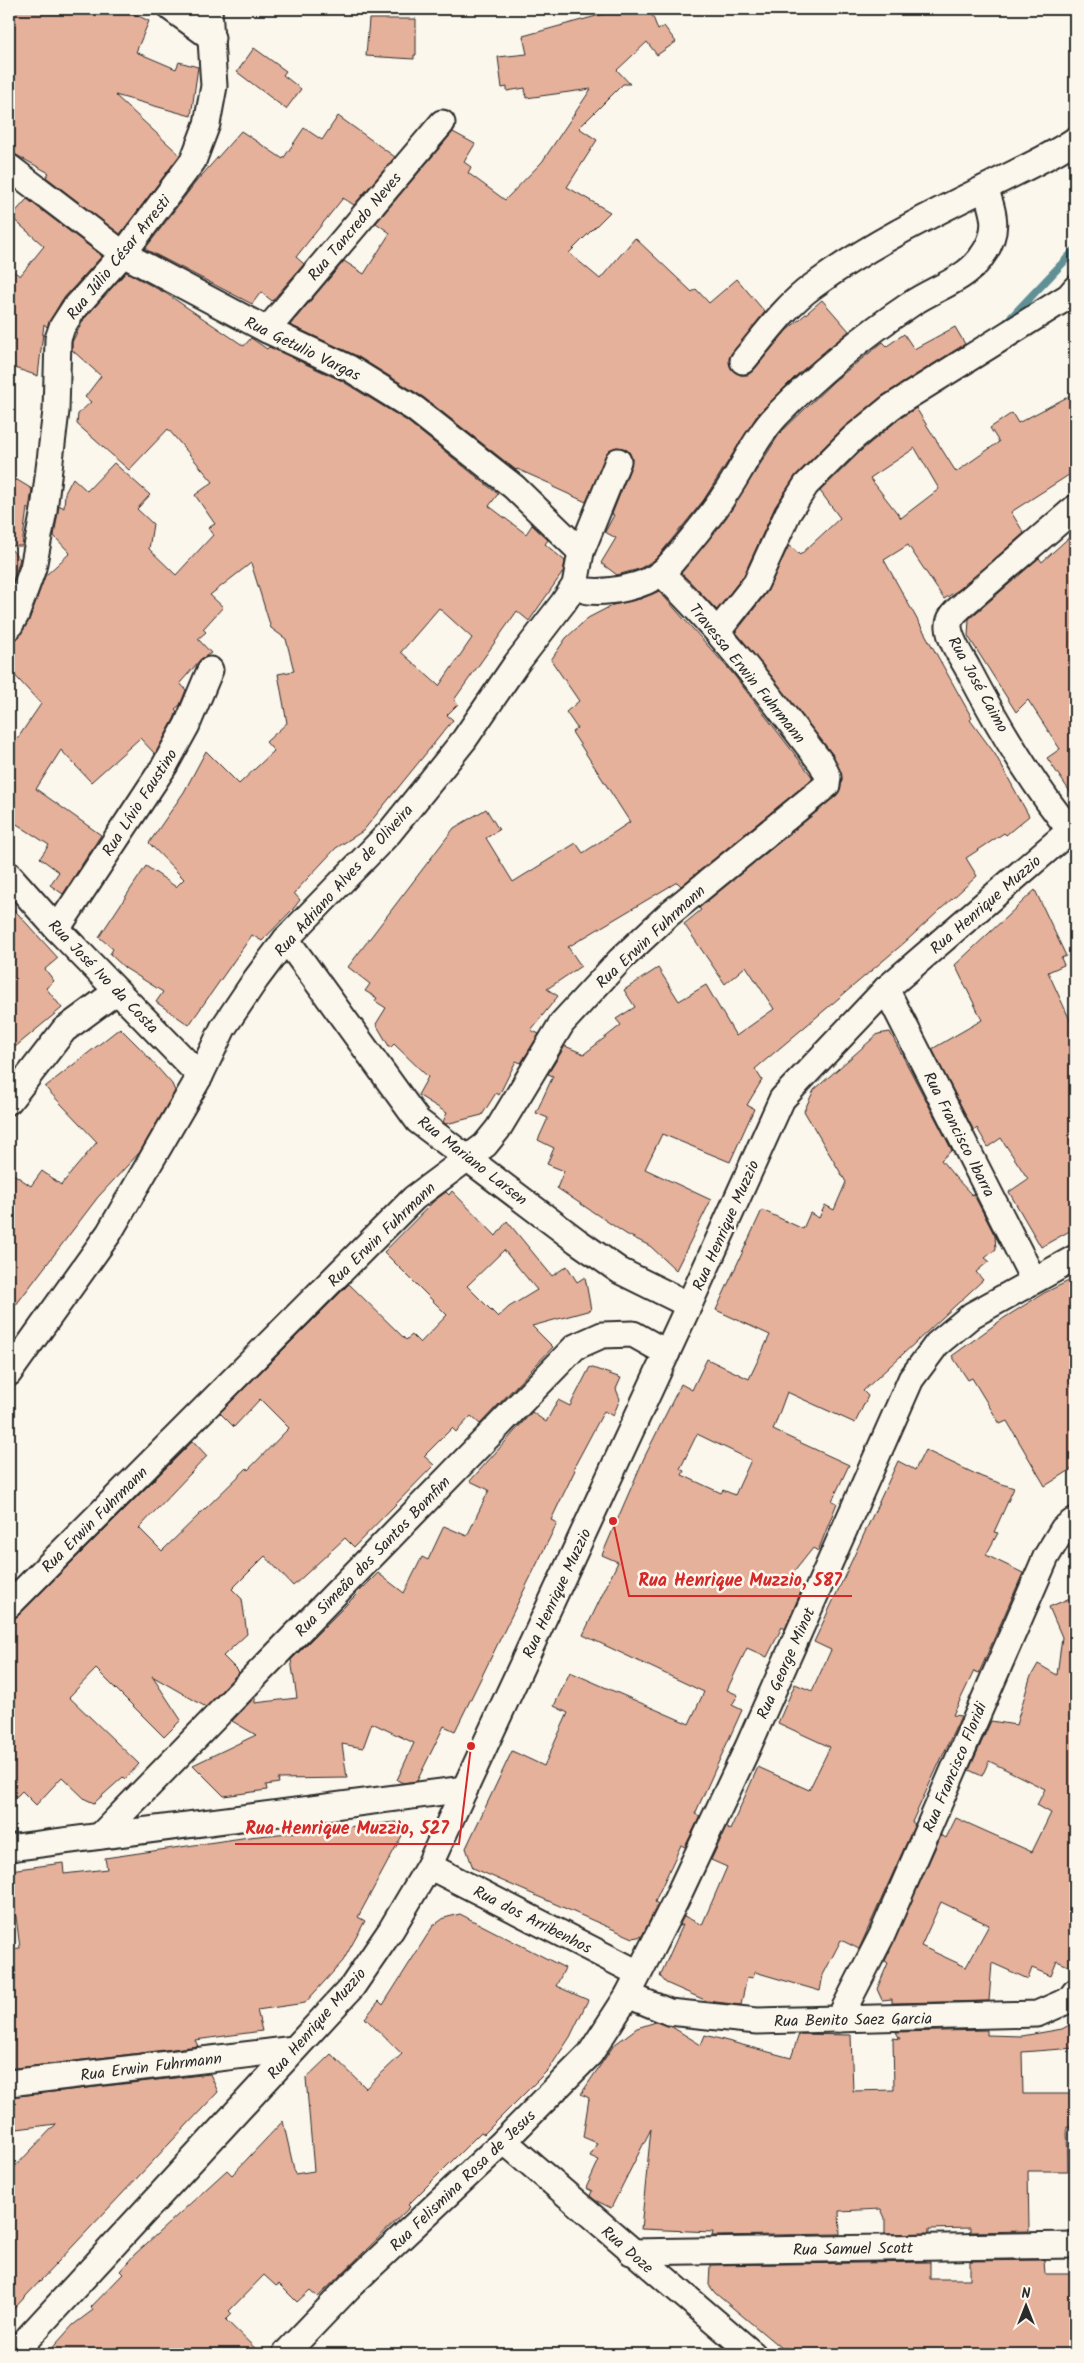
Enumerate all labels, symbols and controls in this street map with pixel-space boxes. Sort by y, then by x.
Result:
street label: Rua Tancredo Neves [302,167,408,287]
street label: Rua Júlio César Arresti [61,189,178,326]
street label: Rua Getulio Vargas [240,310,365,388]
street label: Travessa Erwin Fuhrmann [682,598,811,750]
street label: Rua José Caimo [941,632,1015,738]
street label: Rua Lívio Faustino [96,744,184,862]
street label: Rua Adriano Alves de Oliveira [269,799,420,963]
street label: Rua Henrique Muzzio [925,849,1047,961]
street label: Rua Erwin Fuhrmann [590,879,712,995]
street label: Rua José Ivo da Costa [42,914,164,1040]
street label: Rua Francisco Ibarra [916,1067,1001,1202]
street label: Rua Mariano Larsen [412,1110,533,1212]
street label: Rua Henrique Muzzio [686,1156,766,1295]
street label: Rua Erwin Fuhrmann [322,1177,442,1294]
street label: Rua Erwin Fuhrmann [36,1461,154,1579]
street label: Rua Simeão dos Santos Bomfim [289,1471,457,1643]
street label: Rua Henrique Muzzio [516,1525,598,1663]
callout: Rua Henrique Muzzio, 587 [629,1563,852,1596]
text: Rua Henrique Muzzio, 587 [638,1567,842,1596]
street label: Rua George Minot [751,1603,823,1724]
street label: Rua Francisco Floridi [917,1697,995,1837]
callout: Rua Henrique Muzzio, 527 [235,1811,459,1844]
text: Rua Henrique Muzzio, 527 [245,1815,449,1844]
street label: Rua dos Arribenhos [469,1880,596,1961]
street label: Rua Henrique Muzzio [261,1963,373,2085]
street label: Rua Benito Saez Garcia [774,2007,932,2034]
street label: Rua Erwin Fuhrmann [79,2046,223,2089]
street label: Rua Felismina Rosa de Jesus [384,2104,542,2258]
street label: Rua Doze [595,2220,659,2280]
street label: Rua Samuel Scott [793,2236,914,2263]
north arrow [1002,2280,1052,2330]
text: N [1022,2283,1031,2305]

